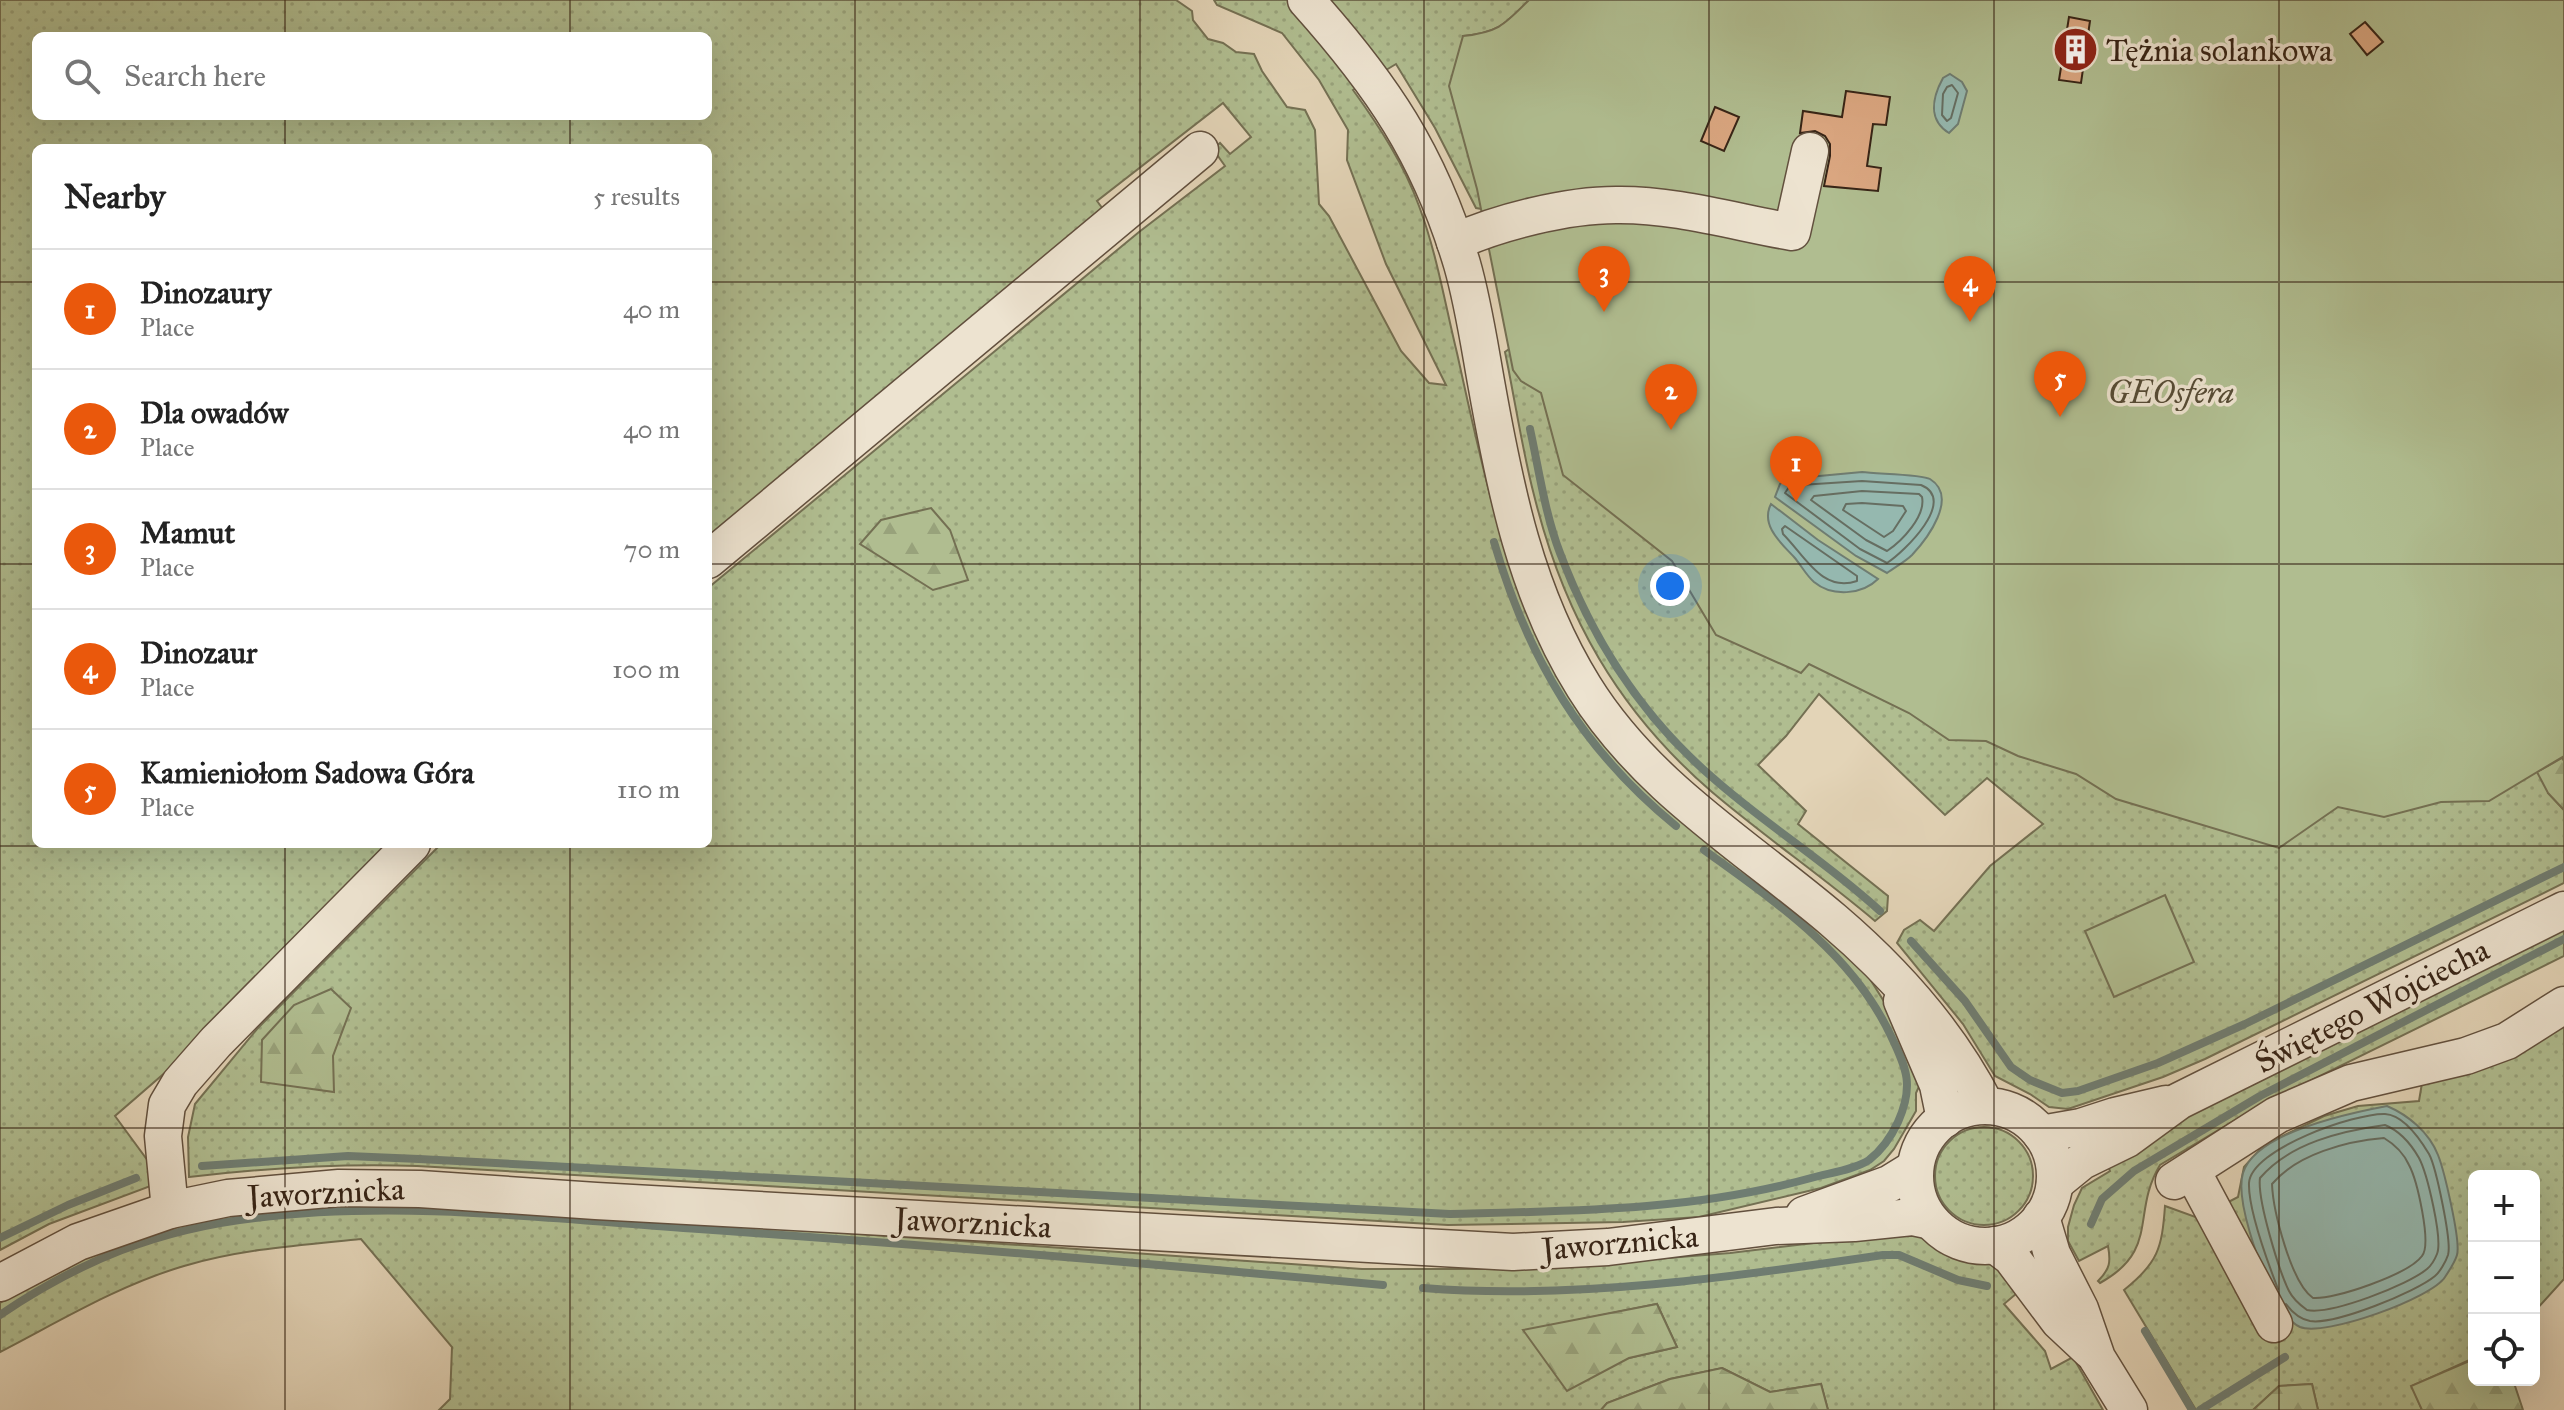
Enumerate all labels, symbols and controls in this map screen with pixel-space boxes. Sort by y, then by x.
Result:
building icon: Tężnia solankowa [2051,26,2099,74]
place label: Tężnia solankowa [2106,31,2333,70]
search box [32,32,712,120]
icon: search [60,54,104,98]
text: Search here [124,58,266,94]
text: Nearby [64,176,166,217]
text: 5 results [593,180,680,212]
pin: 3 [1578,246,1630,312]
pin: 4 [1944,256,1996,322]
text: Dinozaury [140,275,271,311]
text: 1 [85,293,95,325]
text: 40 m [623,293,680,325]
text: Place [140,311,195,343]
pin: 5 [2034,351,2086,417]
pin: 2 [1645,364,1697,430]
park label: GEOsfera [2108,373,2234,412]
text: Dla owadów [140,395,288,431]
text: 2 [84,413,96,445]
text: 40 m [623,413,680,445]
text: Place [140,431,195,463]
pin: 1 [1770,436,1822,502]
text: Mamut [140,515,235,551]
text: 3 [85,533,95,565]
text: 70 m [624,533,680,565]
text: Place [140,551,195,583]
your location [1650,566,1690,606]
text: Dinozaur [140,635,257,671]
text: 4 [83,653,97,685]
text: 100 m [612,653,680,685]
text: Place [140,671,195,703]
text: Kamieniołom Sadowa Góra [140,755,474,791]
text: 5 [84,773,96,805]
text: 110 m [617,773,680,805]
text: Place [140,791,195,823]
street label: Świętego Wojciecha [2248,929,2496,1082]
street label: Jaworznicka [244,1169,406,1217]
map controls [2468,1170,2540,1386]
button: + [2468,1170,2540,1242]
street label: Jaworznicka [891,1199,1053,1247]
street label: Jaworznicka [1537,1217,1700,1270]
button: − [2468,1242,2540,1314]
button: locate [2468,1314,2540,1386]

